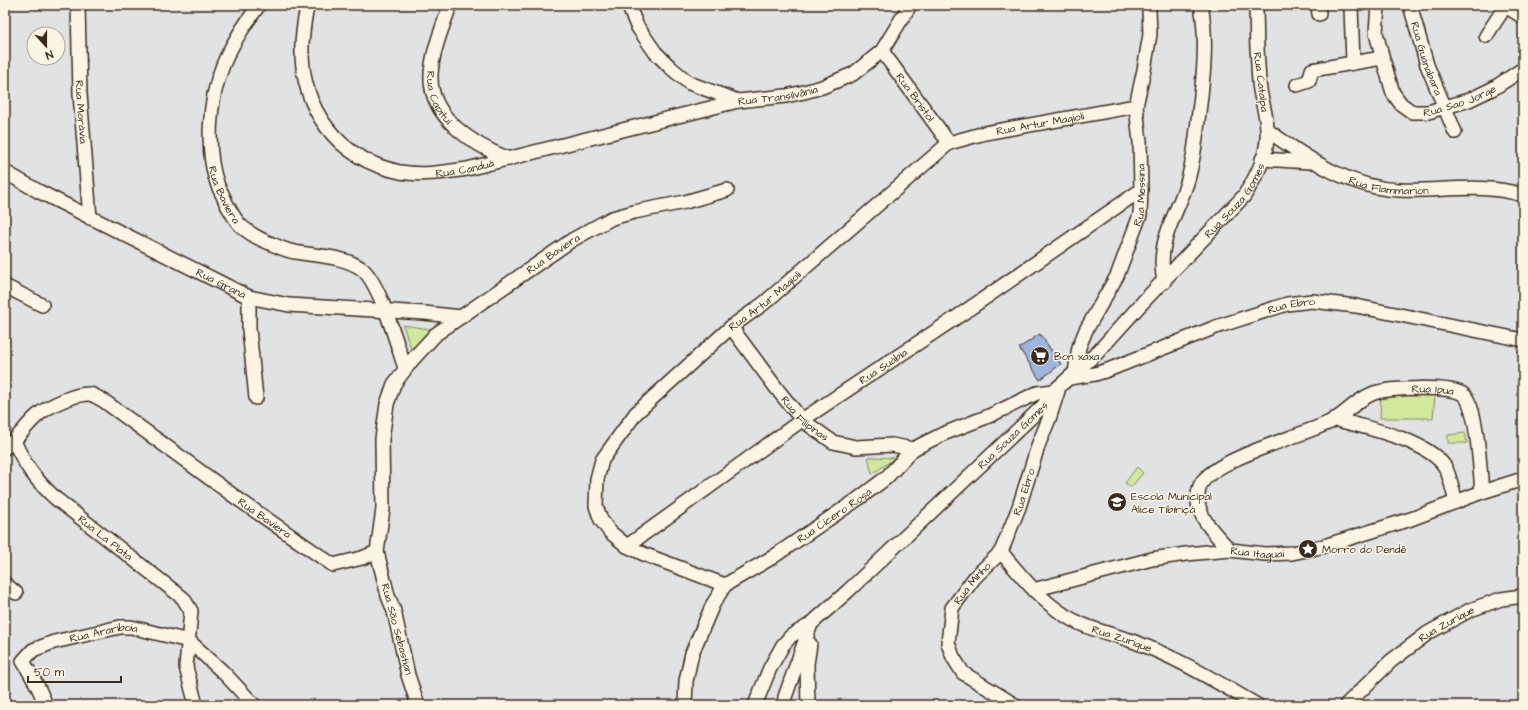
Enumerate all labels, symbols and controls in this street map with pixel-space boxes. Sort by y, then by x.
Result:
street label: Rua Guanabara [1408,20,1446,98]
north arrow [26,26,66,66]
text: N [43,47,55,63]
street label: Rua Catalpa [1250,51,1272,113]
street label: Rua Bristol [893,70,939,125]
street label: Rua Capituí [423,71,456,127]
street label: Rua Morávia [72,80,92,145]
street label: Rua Transilvânia [737,81,820,108]
street label: Rua Sao Jorge [1423,81,1498,120]
street label: Rua Artur Magioli [995,108,1085,138]
street label: Rua Canduá [435,155,496,180]
street label: Rua Souza Gomes [1201,160,1268,241]
street label: Rua Messina [1129,163,1149,228]
street label: Rua Baviera [205,165,244,227]
street label: Rua Flammarion [1347,172,1429,198]
street label: Rua Baviera [523,230,583,277]
street label: Rua Graná [194,264,249,302]
street label: Rua Artur Magioli [725,267,804,334]
street label: Rua Ebro [1266,293,1317,317]
street label: Rua Suábia [856,344,911,388]
supermarket icon: Bon xaxa [1029,345,1051,367]
place label: Bon xaxa [1054,349,1100,364]
street label: Rua Ipua [1412,381,1456,398]
street label: Rua Filipinas [778,392,832,444]
street label: Rua Souza Gomes [974,398,1052,472]
street label: Rua Ebro [1009,466,1038,518]
street label: Rua Cícero Rosa [794,484,875,546]
place label: Escola Municipal Alice Tibiriçá [1131,489,1212,517]
school or university icon: Escola Municipal Alice Tibiriçá [1106,491,1128,513]
street label: Rua Baviera [235,494,295,542]
street label: Rua La Plata [75,511,136,564]
place icon: Morro do Dendê [1297,538,1319,560]
place label: Morro do Dendê [1322,542,1406,557]
street label: Rua Itaguaí [1230,543,1285,562]
street label: Rua Minho [950,558,995,607]
street label: Rua São Sebastian [378,582,417,677]
street label: Rua Zurique [1415,602,1476,645]
street label: Rua Arariboia [68,620,140,646]
street label: Rua Zurique [1090,621,1154,656]
scale bar [28,658,121,684]
text: 50 m [34,664,65,681]

